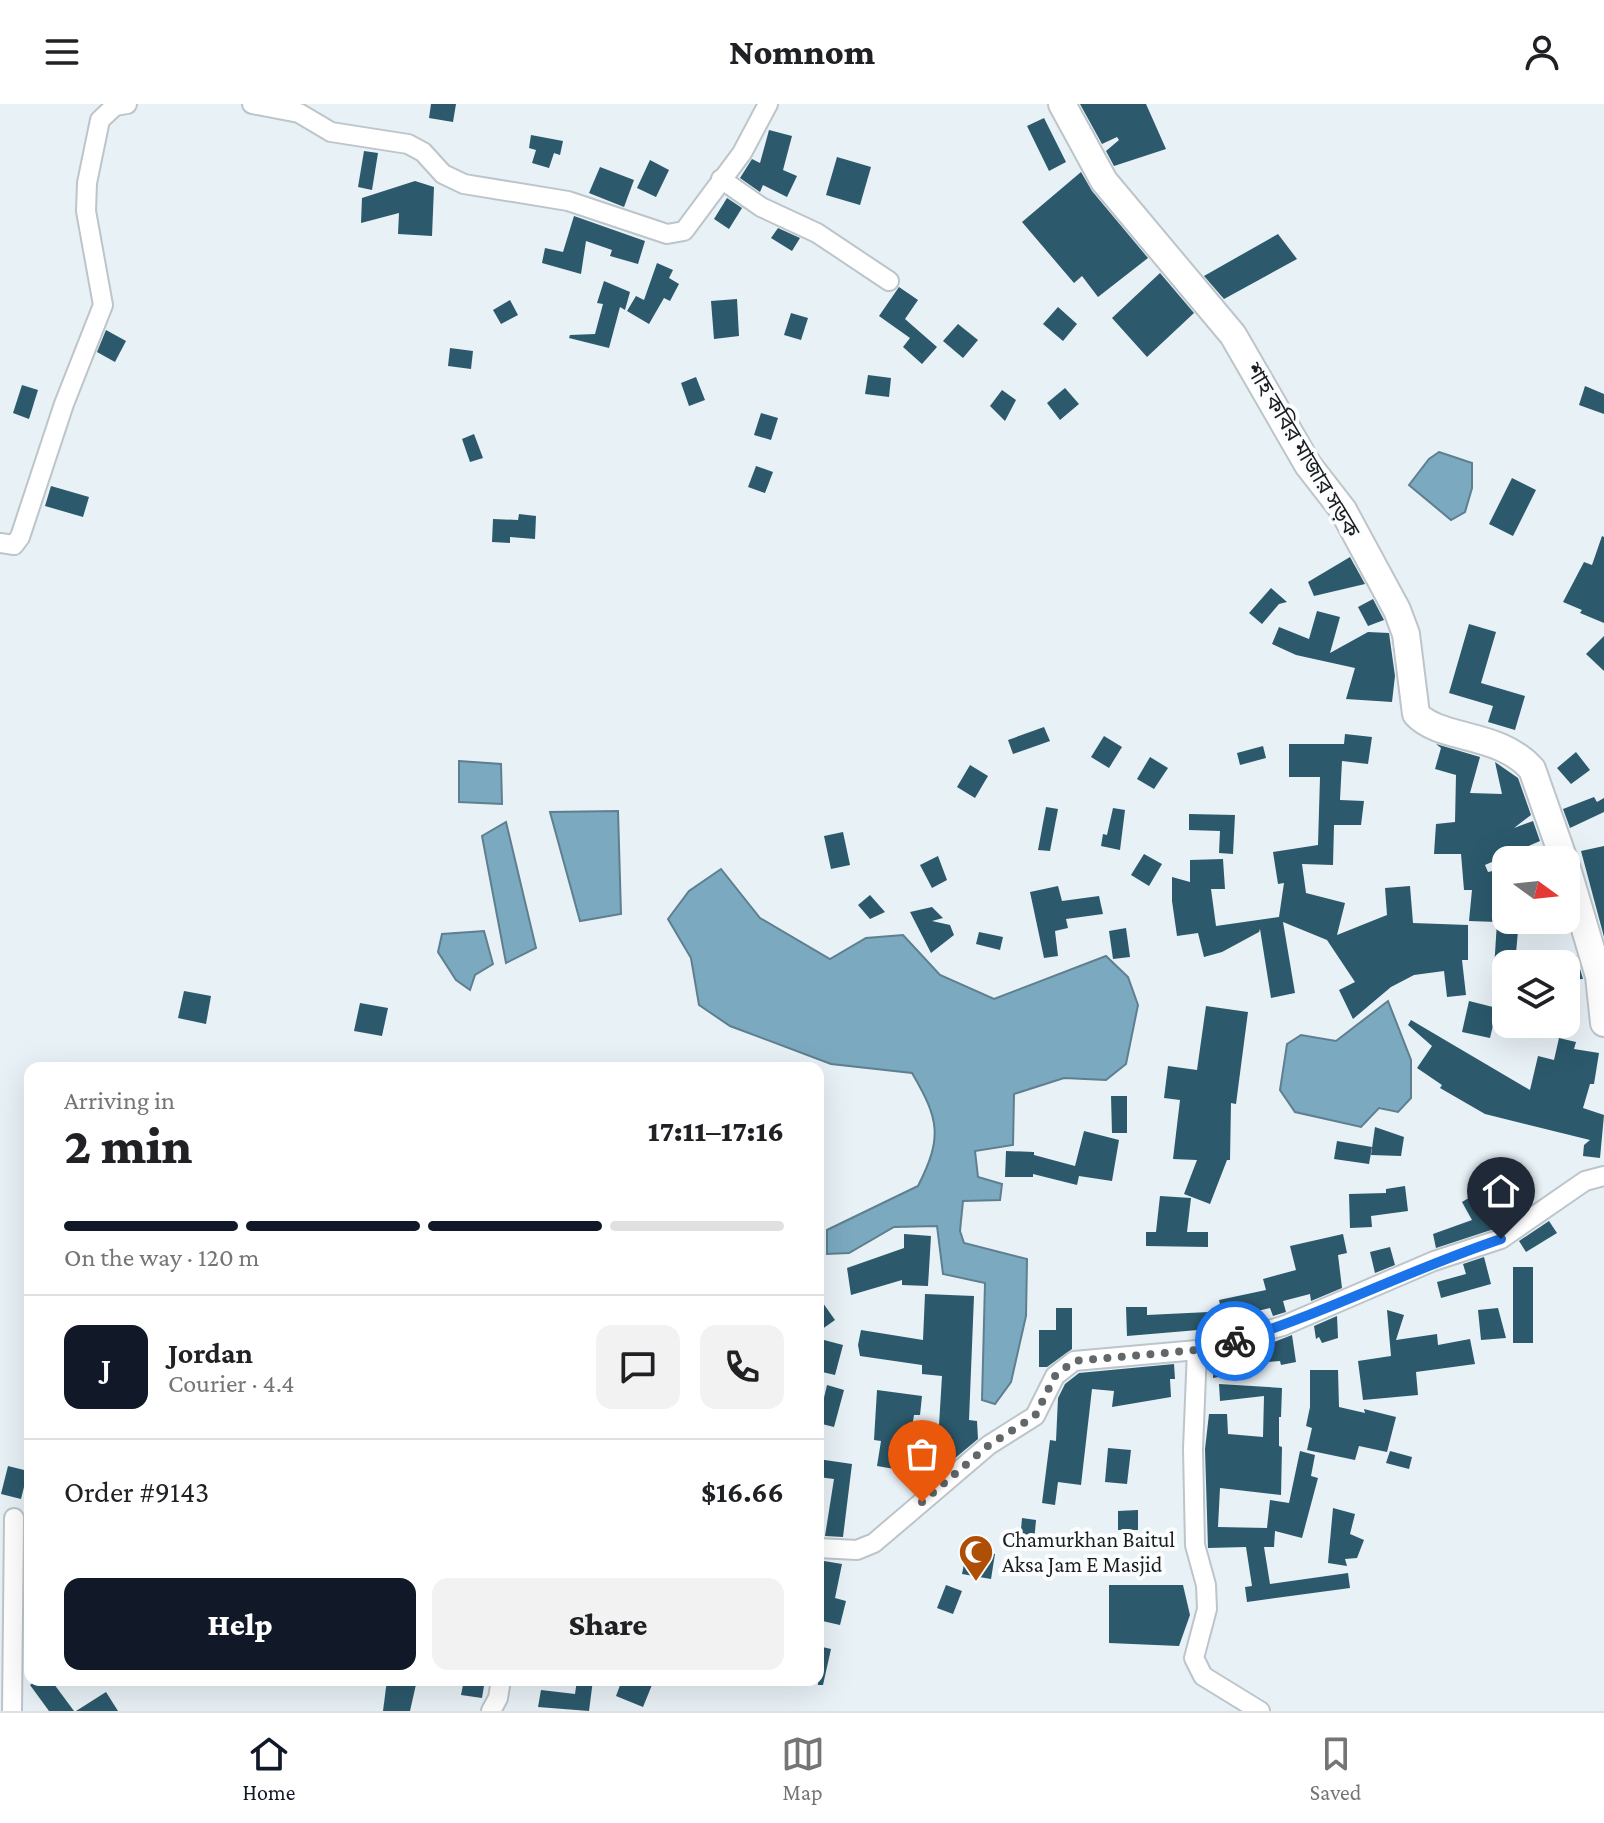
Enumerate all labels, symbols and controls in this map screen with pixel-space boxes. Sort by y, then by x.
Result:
icon: menu [40,30,84,74]
icon: person [1520,30,1564,74]
text: Nomnom [729,32,875,72]
street label: শাহ কবির মাজার সড়ক [1240,357,1365,542]
north arrow [1492,846,1580,934]
map controls [1492,846,1580,1038]
button: layers [1492,950,1580,1038]
text: Arriving in [64,1086,175,1115]
text: 17:11–17:16 [648,1114,784,1147]
text: 2 min [64,1116,192,1174]
pin [1467,1157,1535,1239]
icon: home [1479,1169,1523,1213]
text: On the way · 120 m [64,1243,259,1272]
courier [1195,1301,1275,1381]
icon: bike [1213,1319,1257,1363]
button: chat [596,1325,680,1409]
button: phone [700,1325,784,1409]
text: Jordan [168,1336,253,1369]
text: J [101,1351,111,1384]
text: Courier · 4.4 [168,1369,294,1398]
pin [888,1420,956,1502]
icon: bag [900,1432,944,1476]
text: Order #9143 [64,1475,209,1508]
text: $16.66 [701,1475,784,1508]
place label: Chamurkhan Baitul Aksa Jam E Masjid [1002,1527,1175,1577]
mosque icon: Chamurkhan Baitul Aksa Jam E Masjid [957,1533,995,1583]
button: Help [64,1578,416,1670]
button: Share [432,1578,784,1670]
tab: Home [243,1732,295,1805]
tab: Map [781,1732,825,1805]
tab: Saved [1310,1732,1361,1805]

